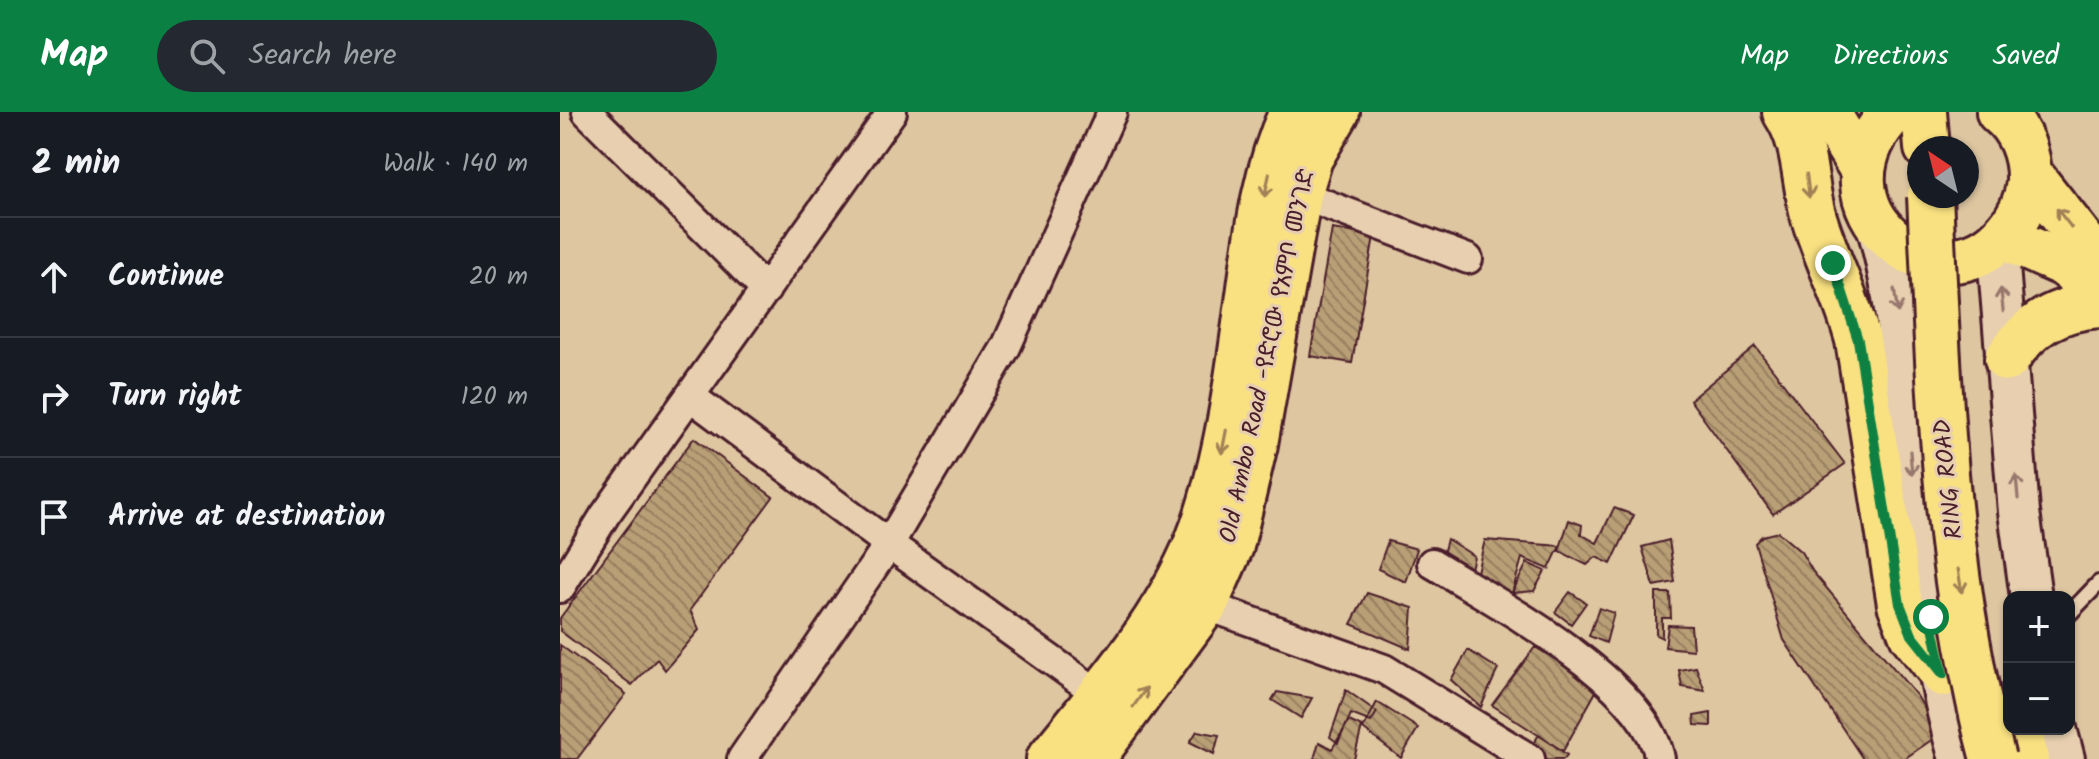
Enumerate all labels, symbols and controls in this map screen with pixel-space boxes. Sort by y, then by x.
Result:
search box [157,20,717,92]
text: Map [40,26,109,86]
text: Search here [249,32,396,80]
icon: search [185,34,229,78]
text: Map [1740,34,1789,79]
text: Directions [1833,34,1949,79]
text: Saved [1993,34,2059,79]
north arrow [1907,136,1979,208]
text: 2 min [32,137,120,191]
text: Walk · 140 m [383,143,528,185]
street label: Old Ambo Road -የድሮው የአምቦ መንገድ [1209,165,1327,547]
one-way arrow [1259,172,1274,198]
one-way arrow [1800,172,1815,198]
one-way arrow [2055,207,2072,229]
route end [1815,245,1851,281]
text: Continue [108,253,224,301]
icon: ahead [32,255,76,299]
text: 20 m [469,256,528,298]
one-way arrow [1889,288,1904,313]
one-way arrow [1994,288,2009,314]
text: Turn right [108,373,241,421]
icon: right [32,375,76,419]
text: 120 m [461,376,528,418]
street label: RING ROAD [1923,417,1975,541]
one-way arrow [1216,428,1231,454]
one-way arrow [1904,449,1919,476]
one-way arrow [2009,475,2024,501]
text: Arrive at destination [108,493,385,541]
icon: arrive [32,495,76,539]
one-way arrow [1953,567,1968,593]
map controls [2003,591,2075,735]
button: + [2003,591,2075,663]
route start [1913,599,1949,635]
button: − [2003,663,2075,735]
one-way arrow [1131,687,1148,708]

